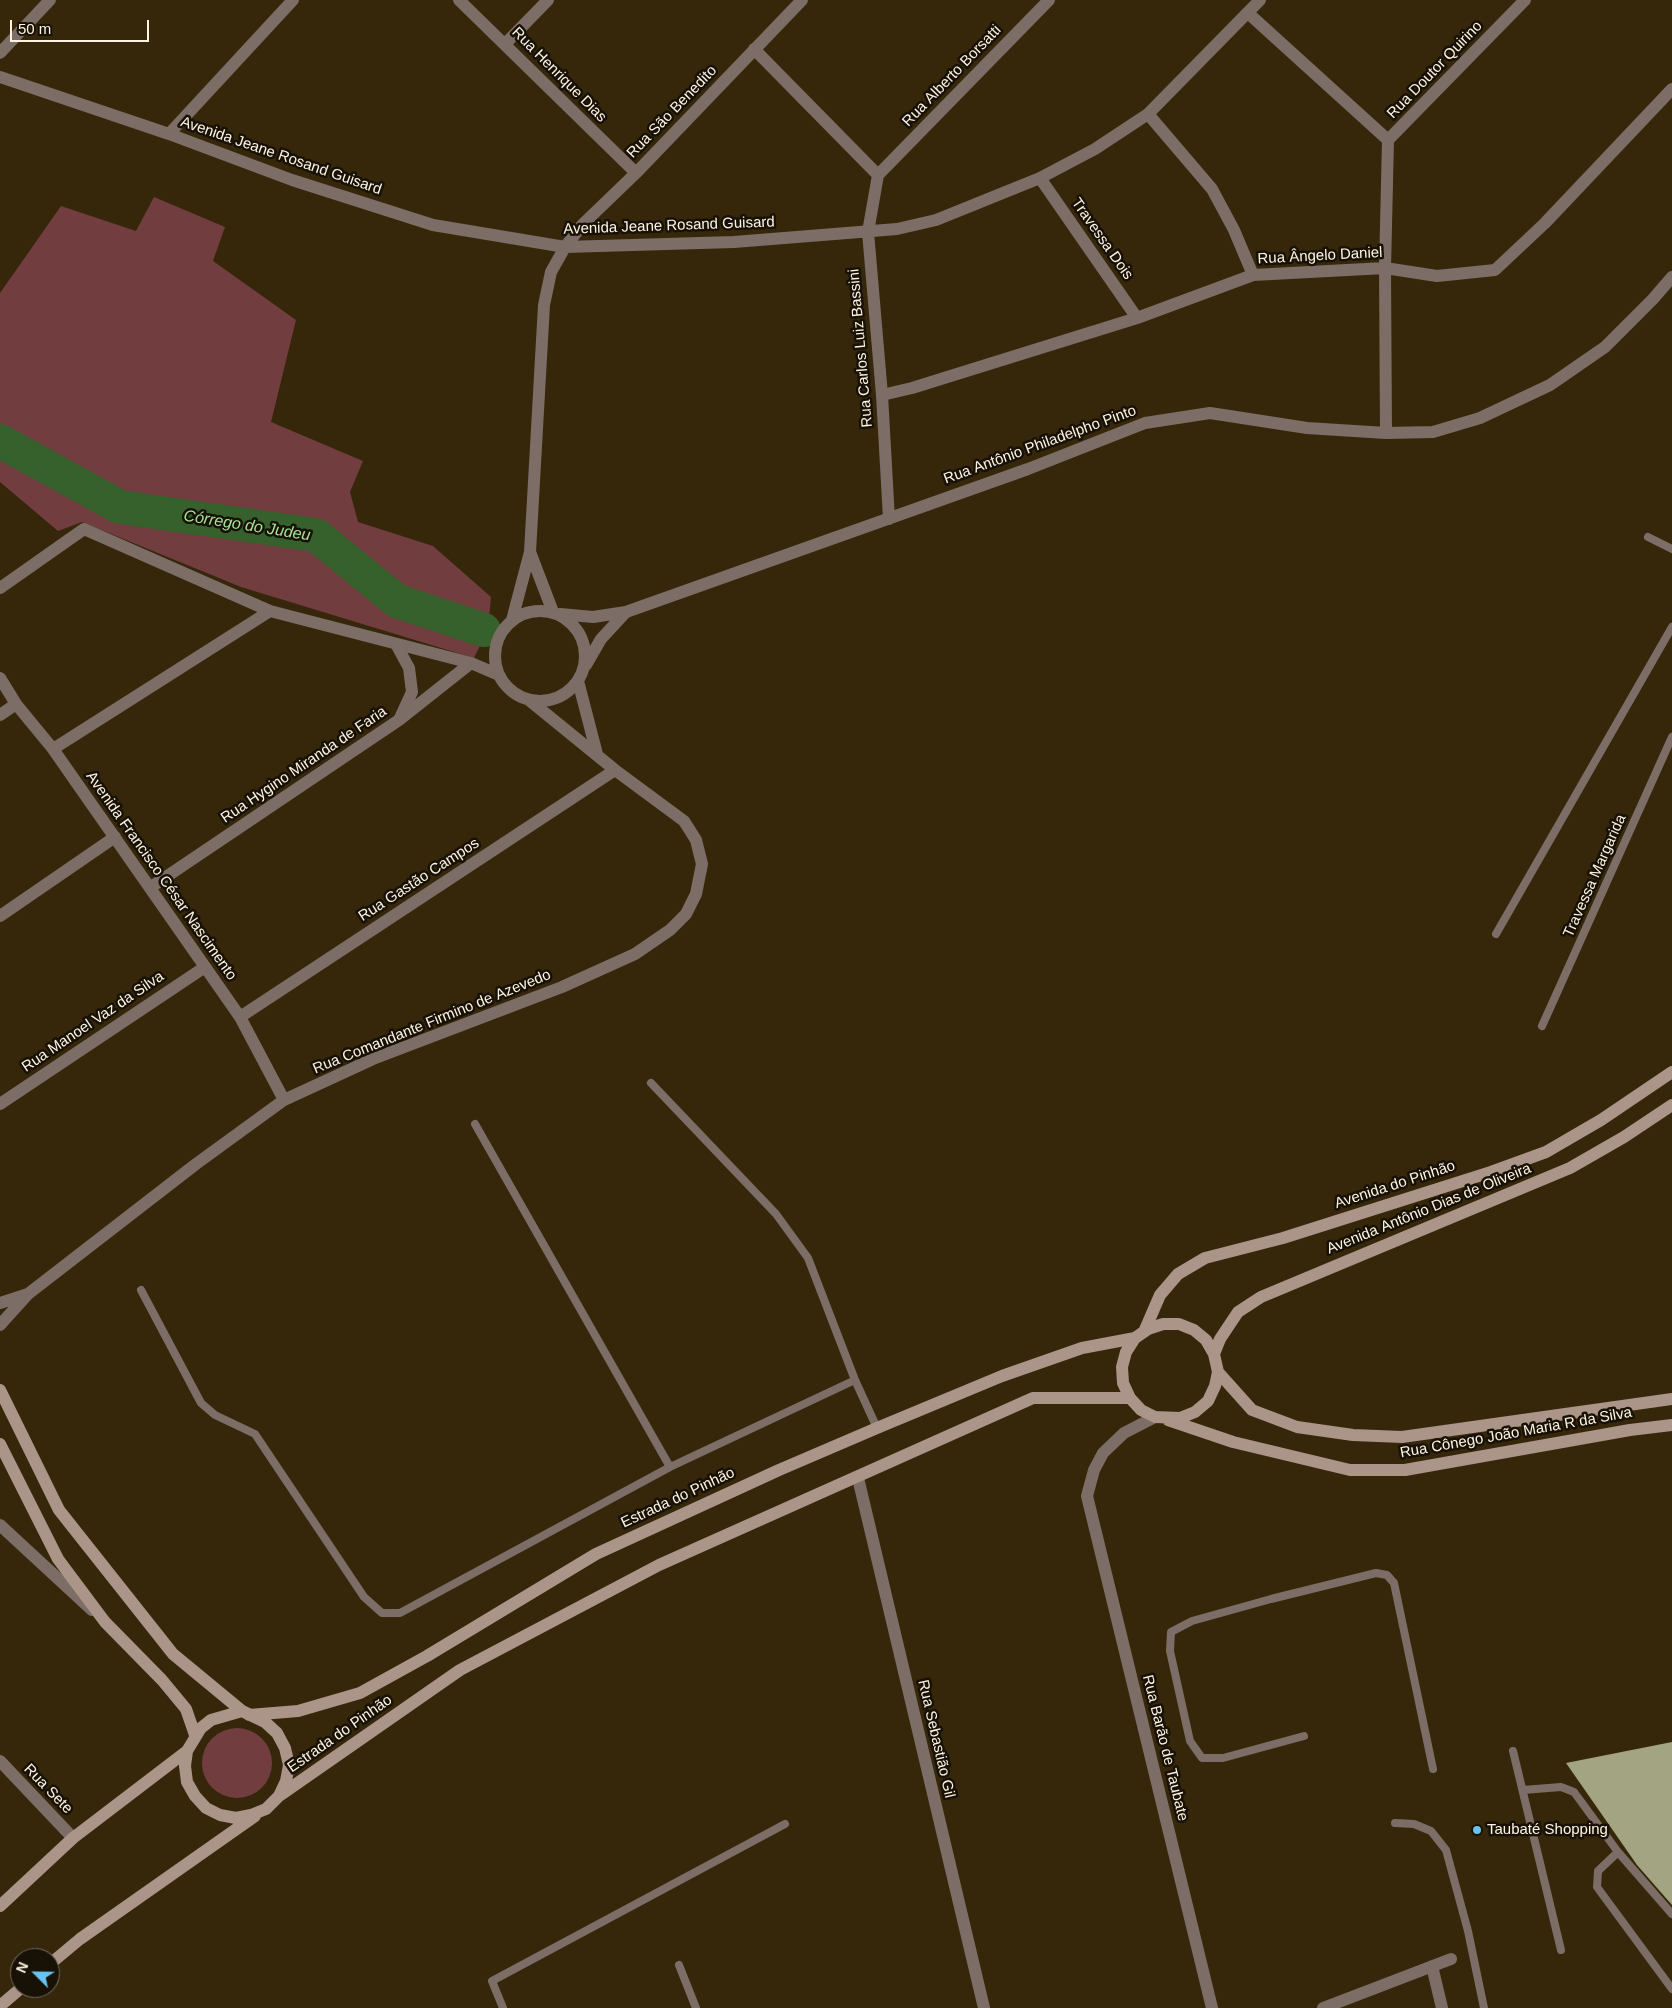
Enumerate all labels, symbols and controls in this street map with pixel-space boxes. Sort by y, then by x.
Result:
scale bar [12,10,151,42]
street label: Rua Doutor Quirino [1384,17,1486,123]
text: 50 m [18,20,51,37]
street label: Rua Alberto Borsatti [899,21,1005,131]
street label: Rua Henrique Dias [508,24,610,126]
street label: Rua São Benedito [623,62,721,162]
street label: Avenida Jeane Rosand Guisard [178,113,384,199]
street label: Travessa Dois [1067,195,1137,283]
street label: Avenida Jeane Rosand Guisard [563,213,775,239]
street label: Rua Ângelo Daniel [1257,244,1383,268]
street label: Rua Carlos Luiz Bassini [845,268,877,428]
street label: Rua Antônio Philadelpho Pinto [941,402,1139,488]
water label: Córrego do Judeu [182,506,312,546]
street label: Rua Hygino Miranda de Faria [218,703,390,827]
street label: Avenida Francisco César Nascimento [82,768,240,984]
street label: Travessa Margarida [1560,812,1630,940]
street label: Rua Gastão Campos [355,834,483,926]
street label: Rua Comandante Firmino de Azevedo [310,966,554,1078]
street label: Rua Manoel Vaz da Silva [19,968,167,1076]
street label: Avenida do Pinhão [1332,1157,1458,1213]
street label: Avenida Antônio Dias de Oliveira [1324,1160,1534,1258]
street label: Rua Cônego João Maria R da Silva [1399,1404,1633,1462]
street label: Estrada do Pinhão [618,1464,738,1532]
street label: Rua Barão de Taubate [1138,1673,1192,1823]
street label: Rua Sebastião Gil [914,1678,958,1800]
street label: Estrada do Pinhão [284,1691,396,1777]
street label: Rua Sete [20,1760,76,1818]
place label: Taubaté Shopping [1487,1821,1608,1839]
marker: Taubaté Shopping [1471,1824,1483,1836]
north arrow [10,1948,60,1998]
text: N [13,1960,31,1975]

